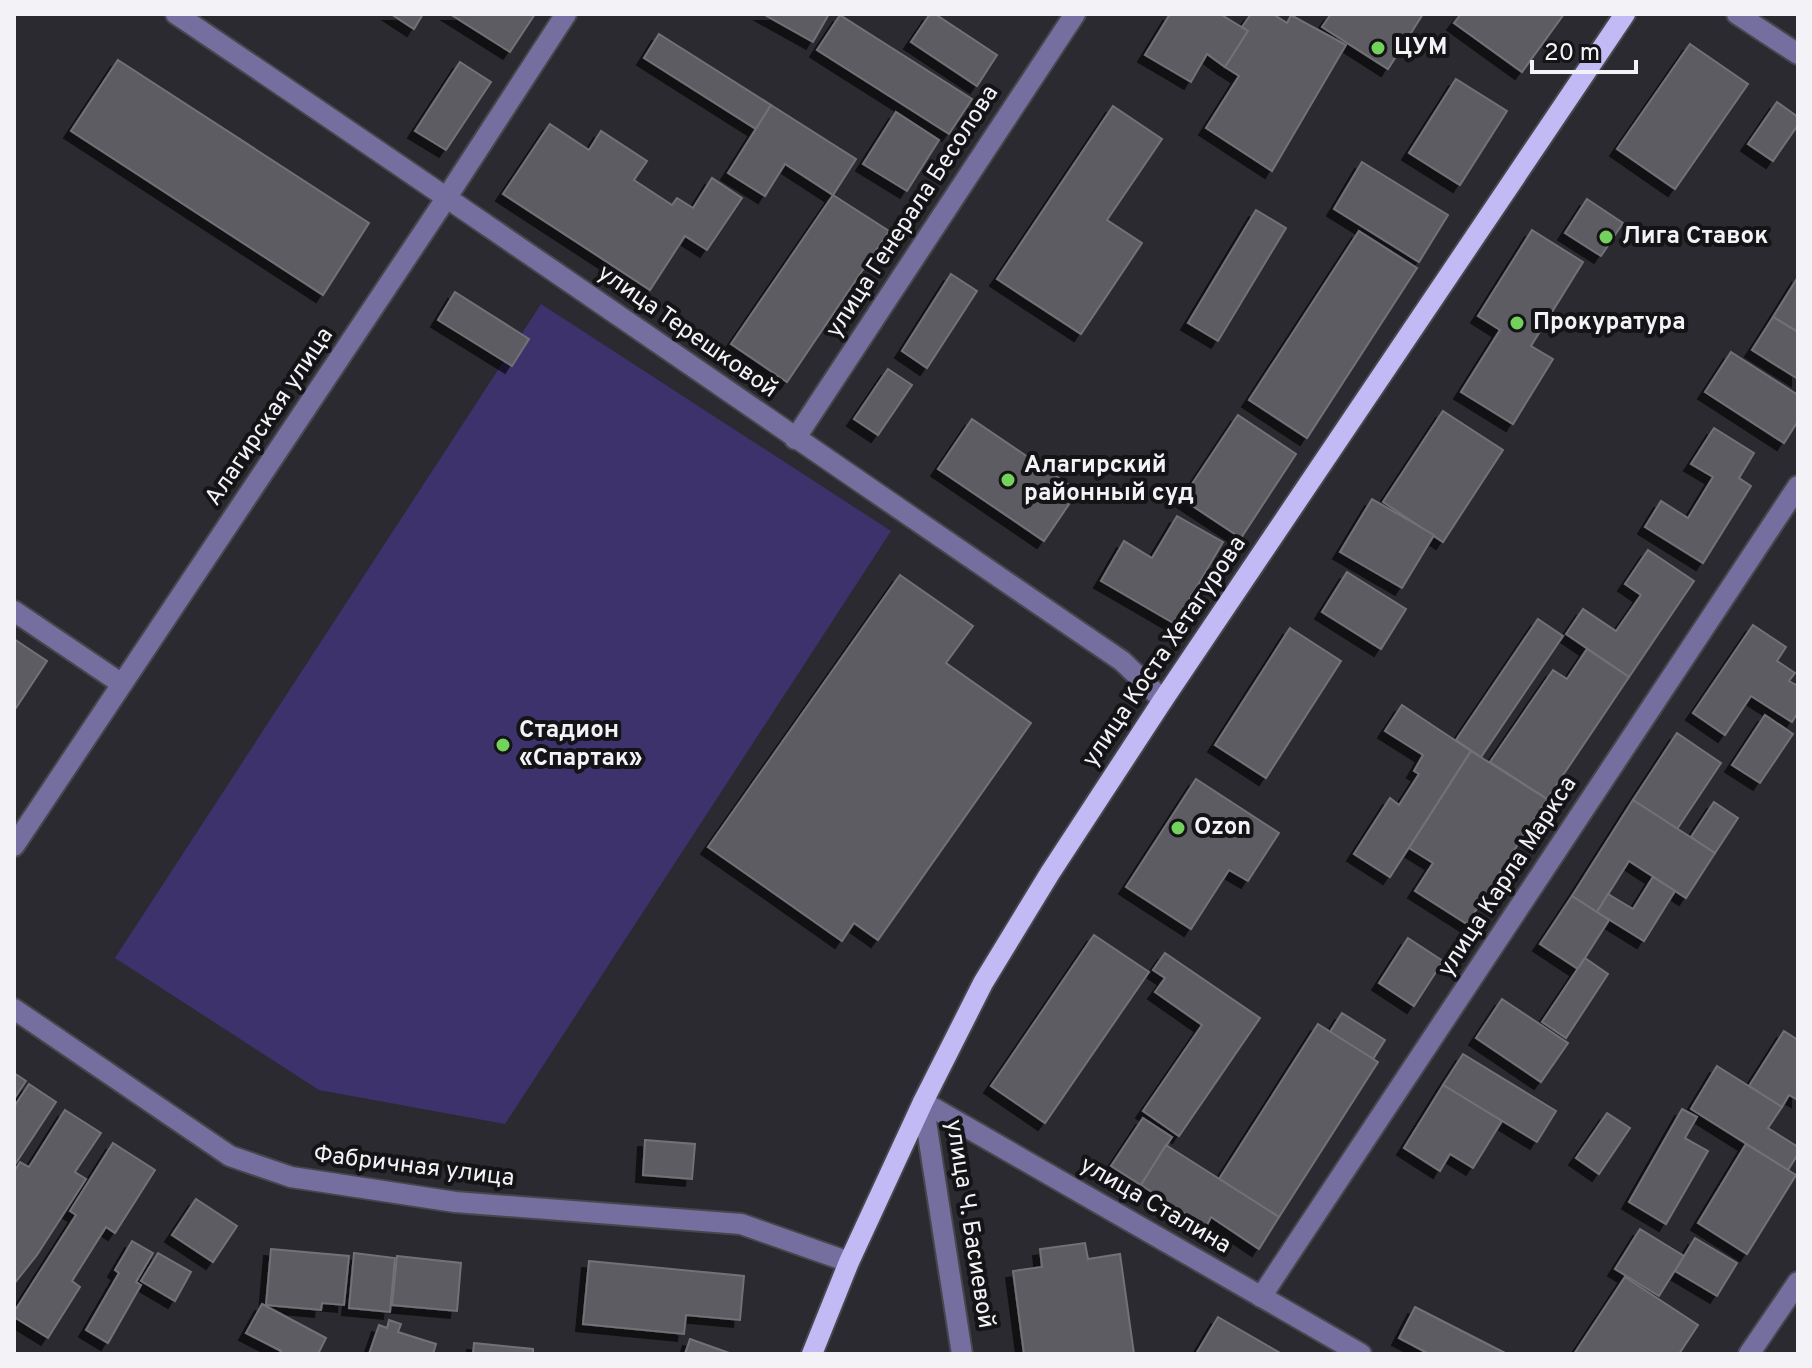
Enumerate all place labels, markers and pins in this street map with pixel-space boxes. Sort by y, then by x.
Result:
place label: ЦУМ [1394,33,1447,63]
marker: ЦУМ [1369,39,1387,57]
place label: Лига Ставок [1622,222,1768,252]
marker: Лига Ставок [1597,228,1615,246]
place label: Прокуратура [1533,308,1686,338]
marker: Прокуратура [1508,314,1526,332]
place label: Алагирский районный суд [1024,451,1194,509]
marker: Алагирский районный суд [999,471,1017,489]
place label: Стадион «Спартак» [519,716,643,774]
marker: Стадион «Спартак» [494,736,512,754]
place label: Ozon [1194,813,1251,843]
marker: Ozon [1169,819,1187,837]

